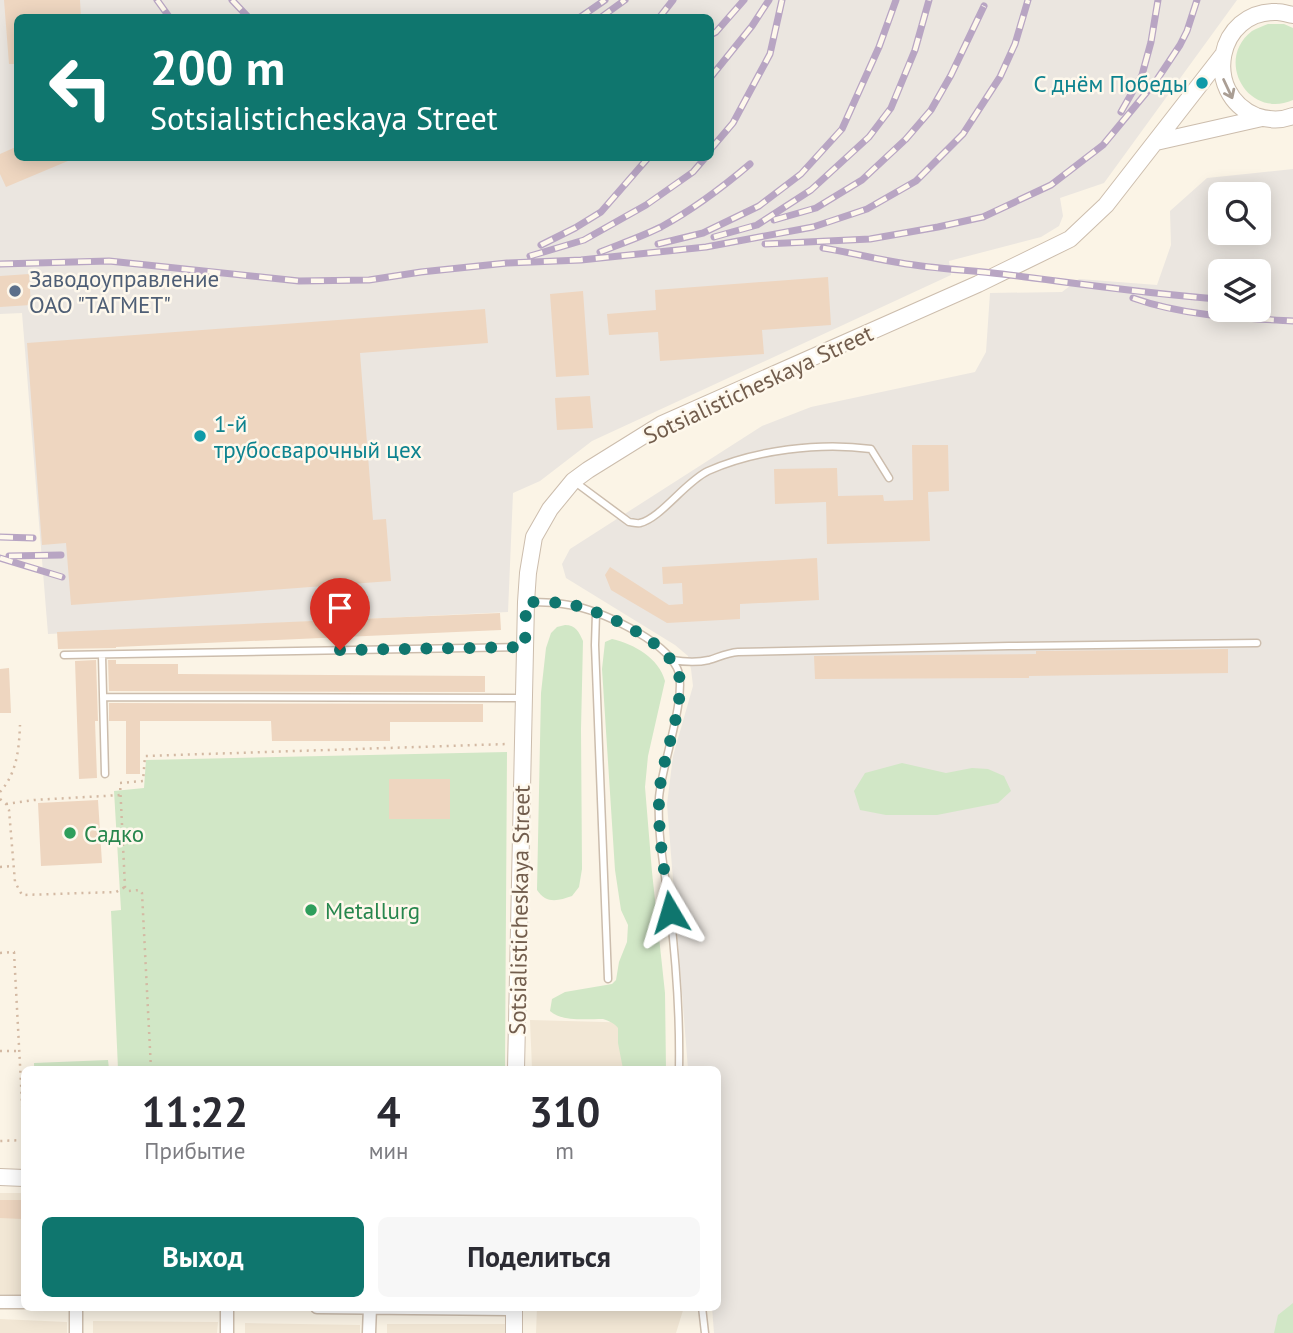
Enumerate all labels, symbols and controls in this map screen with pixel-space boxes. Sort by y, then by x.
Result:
text: 200 m [150,35,285,99]
icon: left [35,42,126,133]
place label: С днём Победы [1034,69,1188,98]
marker: С днём Победы [1194,75,1210,91]
one-way arrow [1222,78,1236,98]
text: Sotsialisticheskaya Street [150,97,498,139]
map controls [1208,182,1271,322]
button: search [1208,182,1271,245]
button: layers [1208,259,1271,322]
place label: Заводоуправление ОАО "ТАГМЕТ" [29,264,219,319]
marker: Заводоуправление ОАО "ТАГМЕТ" [7,283,23,299]
street label: Sotsialisticheskaya Street [639,318,878,450]
place label: 1-й трубосварочный цех [214,409,422,464]
marker: 1-й трубосварочный цех [192,428,208,444]
pin [310,578,370,650]
icon: arrive [321,589,359,627]
street label: Sotsialisticheskaya Street [502,785,536,1035]
place label: Садко [84,819,144,848]
marker: Садко [62,825,78,841]
position arrow [633,875,707,949]
place label: Metallurg [325,896,420,925]
marker: Metallurg [303,902,319,918]
text: 11:22 [142,1084,248,1139]
text: 4 [377,1084,400,1139]
text: 310 [529,1084,600,1139]
text: Прибытие [144,1136,245,1165]
text: мин [369,1136,408,1165]
text: m [555,1136,574,1165]
button: Выход [42,1217,364,1297]
button: Поделиться [378,1217,700,1297]

